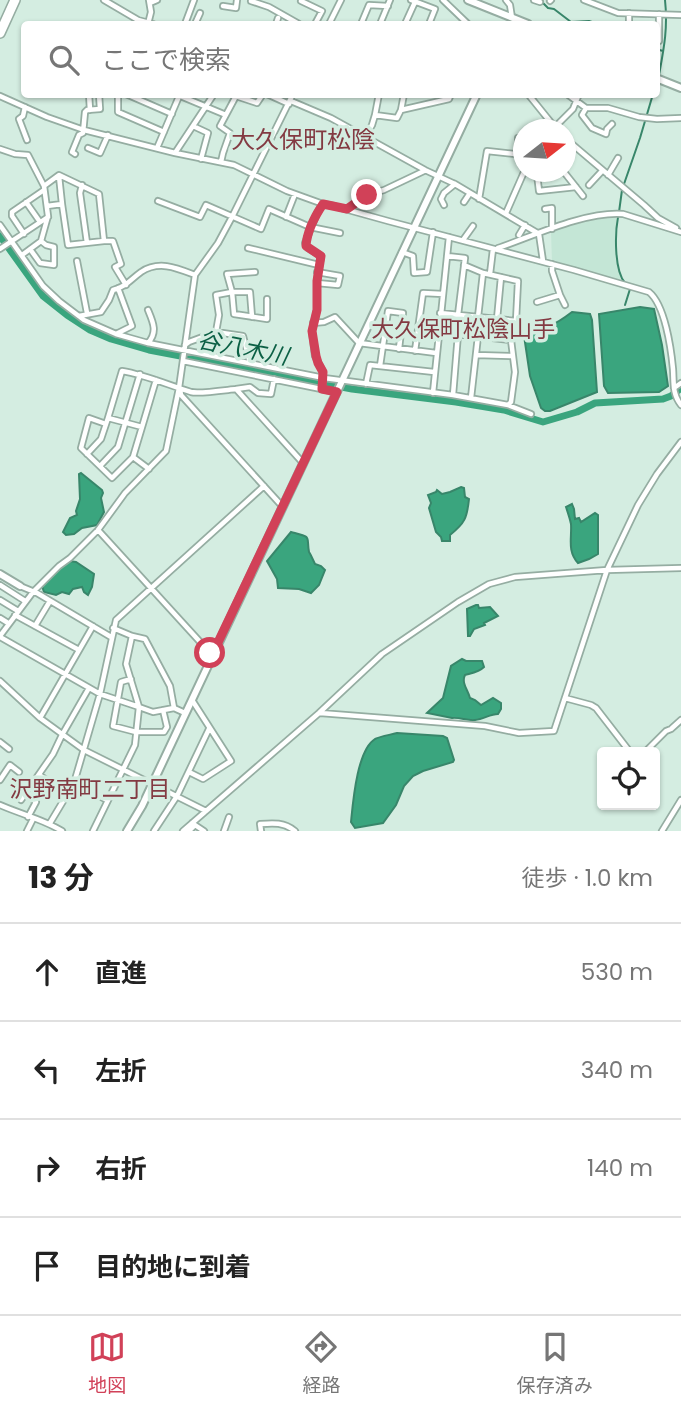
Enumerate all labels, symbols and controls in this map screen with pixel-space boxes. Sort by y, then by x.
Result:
search box [21,21,660,98]
icon: search [45,41,83,79]
text: ここで検索 [101,42,231,78]
north arrow [513,119,576,182]
district label: 大久保町松陰 [231,123,375,156]
route end [351,179,382,210]
district label: 大久保町松陰山手 [371,313,555,345]
water label: 谷八木川 [195,324,294,373]
route start [194,637,225,668]
map controls [597,747,660,810]
button: locate [597,747,660,810]
district label: 沢野南町二丁目 [10,773,171,805]
text: 13 分 [28,856,94,899]
text: 徒歩 · 1.0 km [522,862,653,894]
icon: ahead [28,953,66,991]
text: 直進 [95,955,147,991]
text: 530 m [581,956,653,988]
icon: left [28,1051,66,1089]
text: 左折 [95,1053,147,1089]
text: 340 m [581,1054,653,1086]
icon: right [28,1149,66,1187]
text: 右折 [95,1151,147,1187]
text: 140 m [587,1152,653,1184]
icon: arrive [28,1247,66,1285]
text: 目的地に到着 [95,1249,251,1285]
tab: 地図 [88,1328,126,1400]
tab: 経路 [302,1328,341,1400]
tab: 保存済み [517,1328,593,1400]

